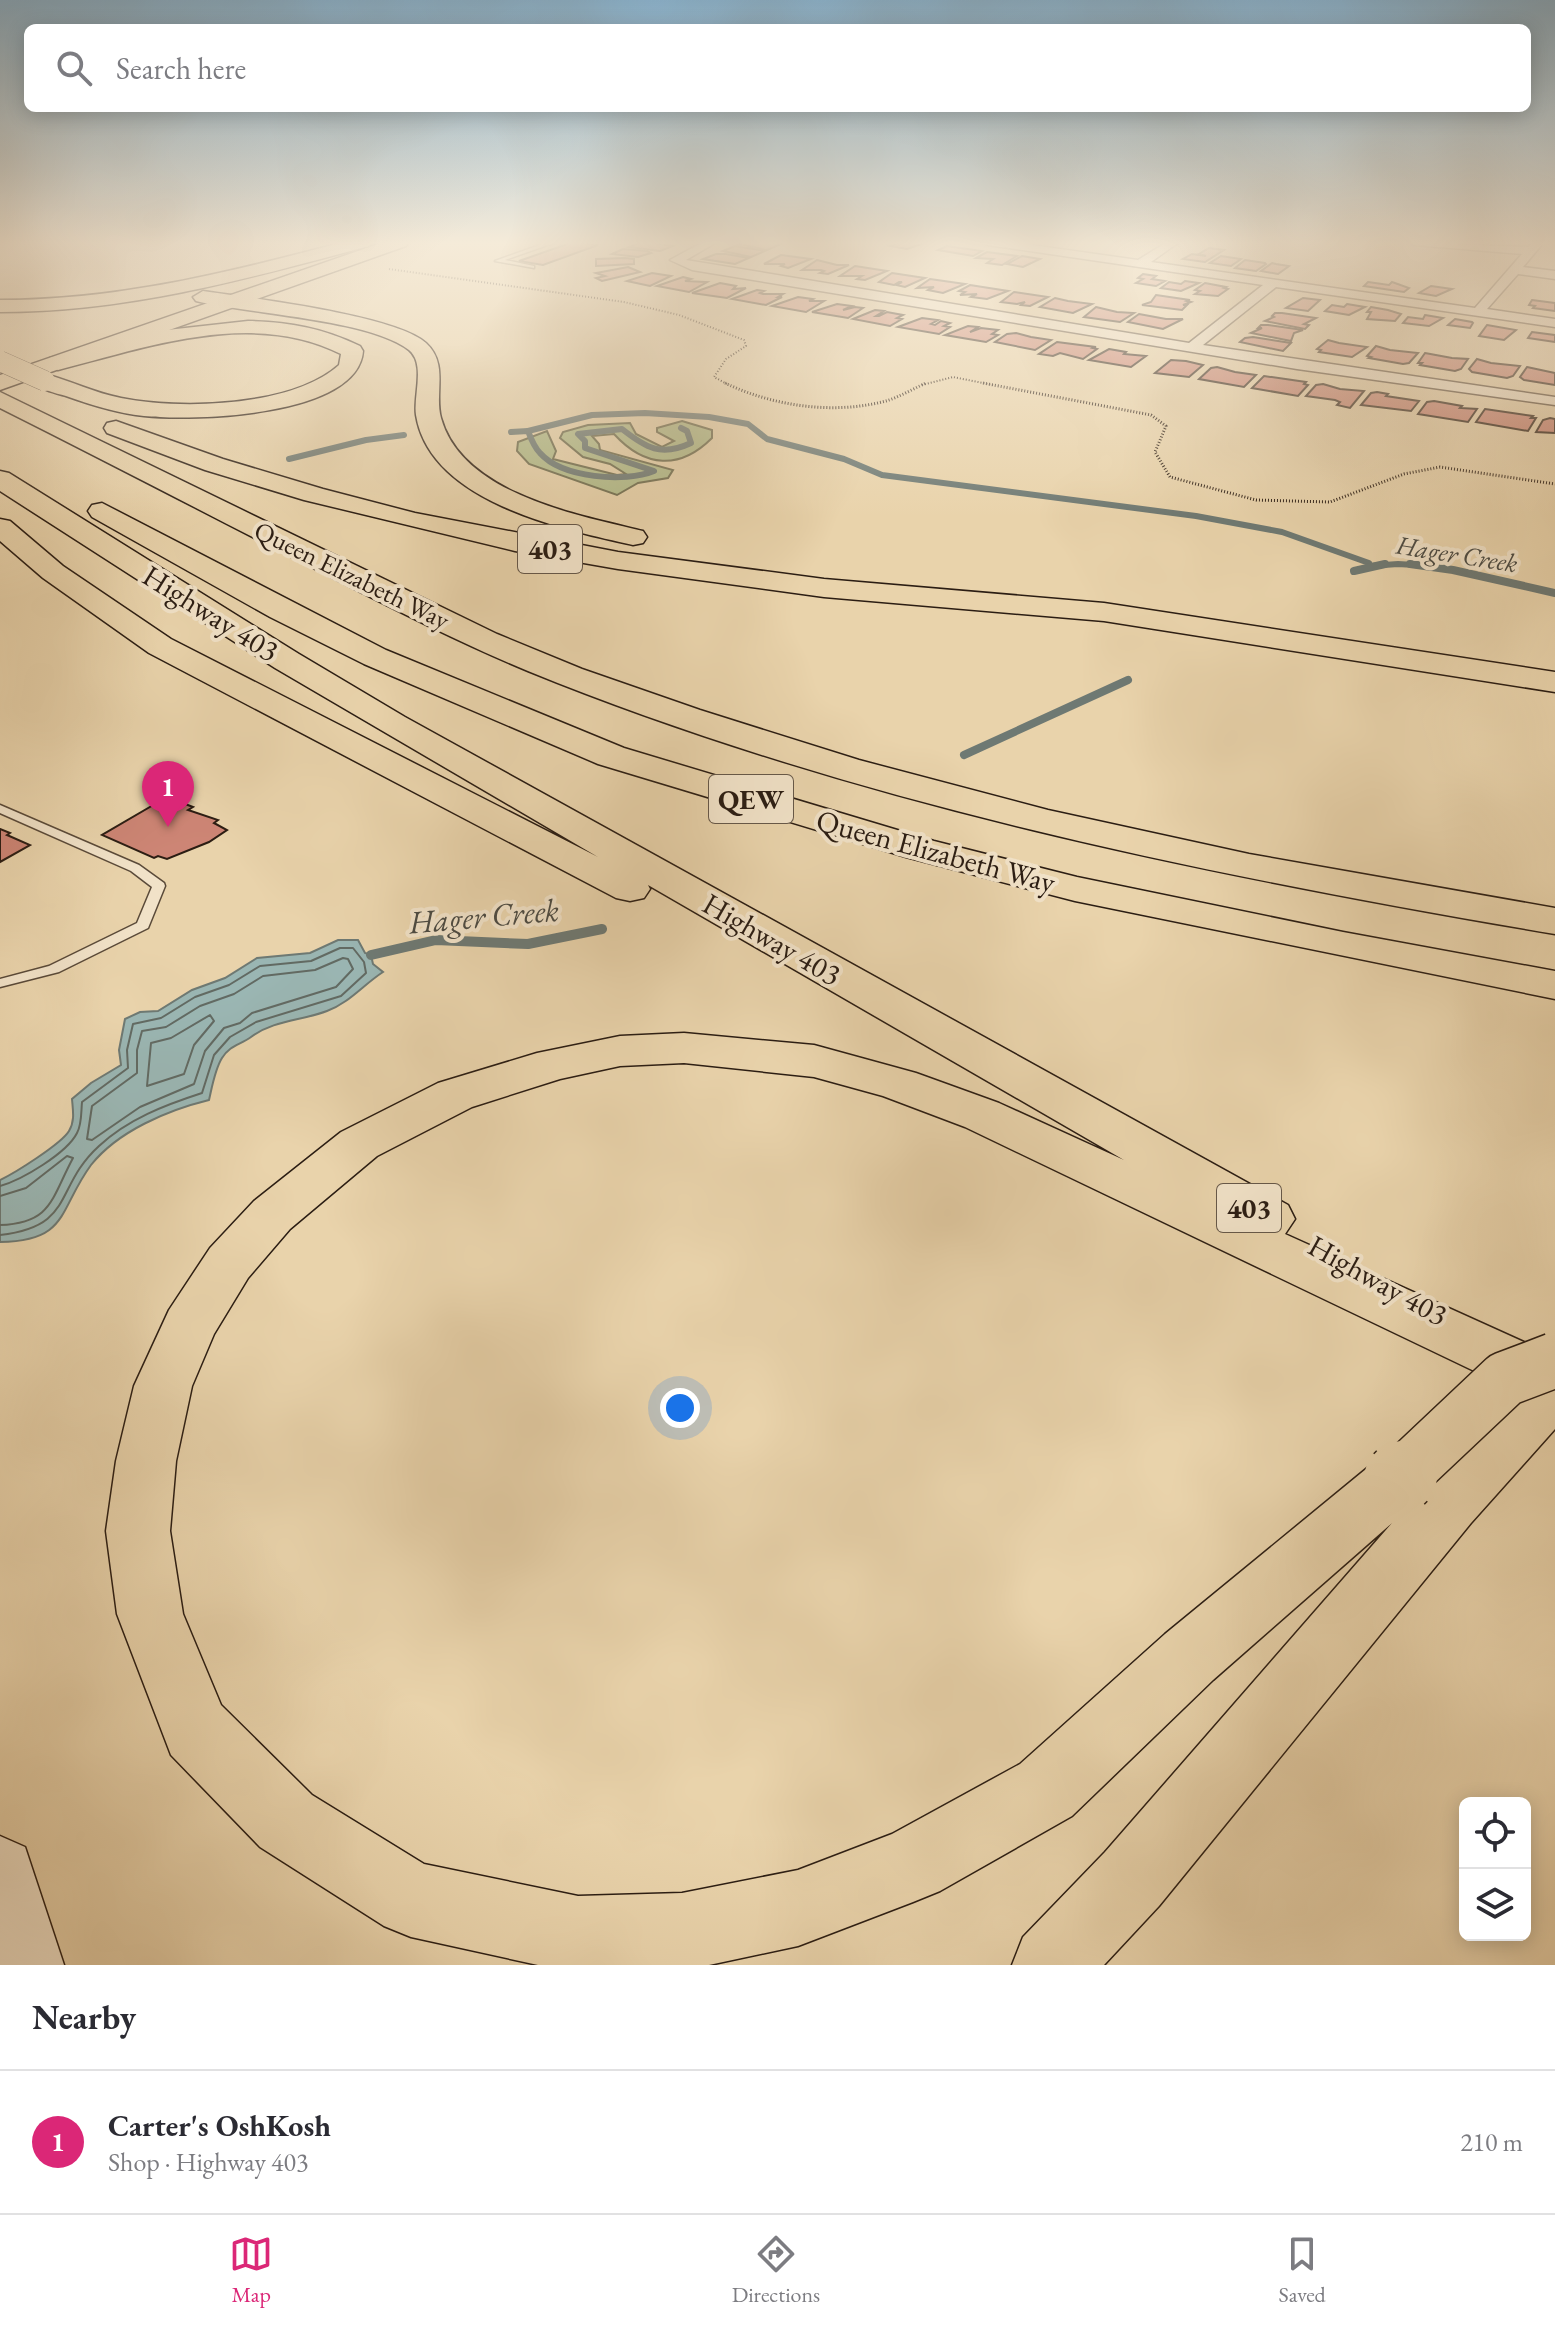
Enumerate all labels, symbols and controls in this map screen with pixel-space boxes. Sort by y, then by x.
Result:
search box [24,24,1531,112]
icon: search [52,46,96,90]
text: Search here [116,49,246,88]
street label: Queen Elizabeth Way [249,513,456,637]
road number: 403 [518,525,582,573]
water label: Hager Creek [1393,527,1520,580]
street label: Highway 403 [136,556,286,670]
pin: 1 [142,761,194,827]
road number: QEW [709,775,793,823]
street label: Queen Elizabeth Way [812,800,1061,902]
street label: Highway 403 [696,884,848,994]
water label: Hager Creek [406,888,561,944]
road number: 403 [1217,1184,1281,1232]
street label: Highway 403 [1301,1226,1455,1334]
your location [660,1388,700,1428]
map controls [1459,1797,1531,1941]
button: locate [1459,1797,1531,1869]
button: layers [1459,1869,1531,1941]
text: Nearby [32,1995,136,2039]
text: Carter's OshKosh [108,2106,331,2145]
text: 1 [51,2125,65,2159]
text: 210 m [1460,2125,1523,2159]
text: Shop · Highway 403 [108,2145,309,2179]
tab: Map [229,2232,273,2309]
tab: Directions [732,2232,820,2309]
tab: Saved [1279,2232,1326,2309]

